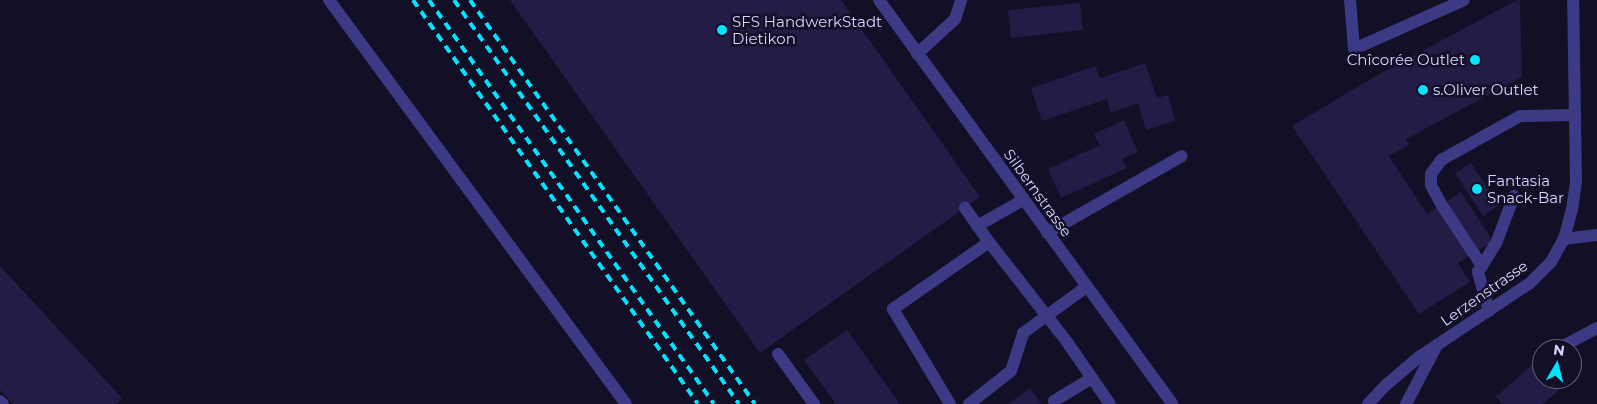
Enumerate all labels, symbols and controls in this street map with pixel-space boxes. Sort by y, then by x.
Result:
place label: SFS HandwerkStadt Dietikon [732,12,882,47]
marker: SFS HandwerkStadt Dietikon [716,24,728,36]
place label: Chîcorée Outlet [1347,51,1465,69]
marker: Chîcorée Outlet [1469,54,1481,66]
place label: s.Oliver Outlet [1433,81,1539,99]
marker: s.Oliver Outlet [1417,84,1429,96]
street label: Silbernstrasse [1000,146,1076,240]
place label: Fantasia Snack-Bar [1487,171,1564,206]
marker: Fantasia Snack-Bar [1471,183,1483,195]
street label: Lerzenstrasse [1437,256,1531,330]
north arrow [1532,339,1582,389]
text: N [1552,340,1566,360]

